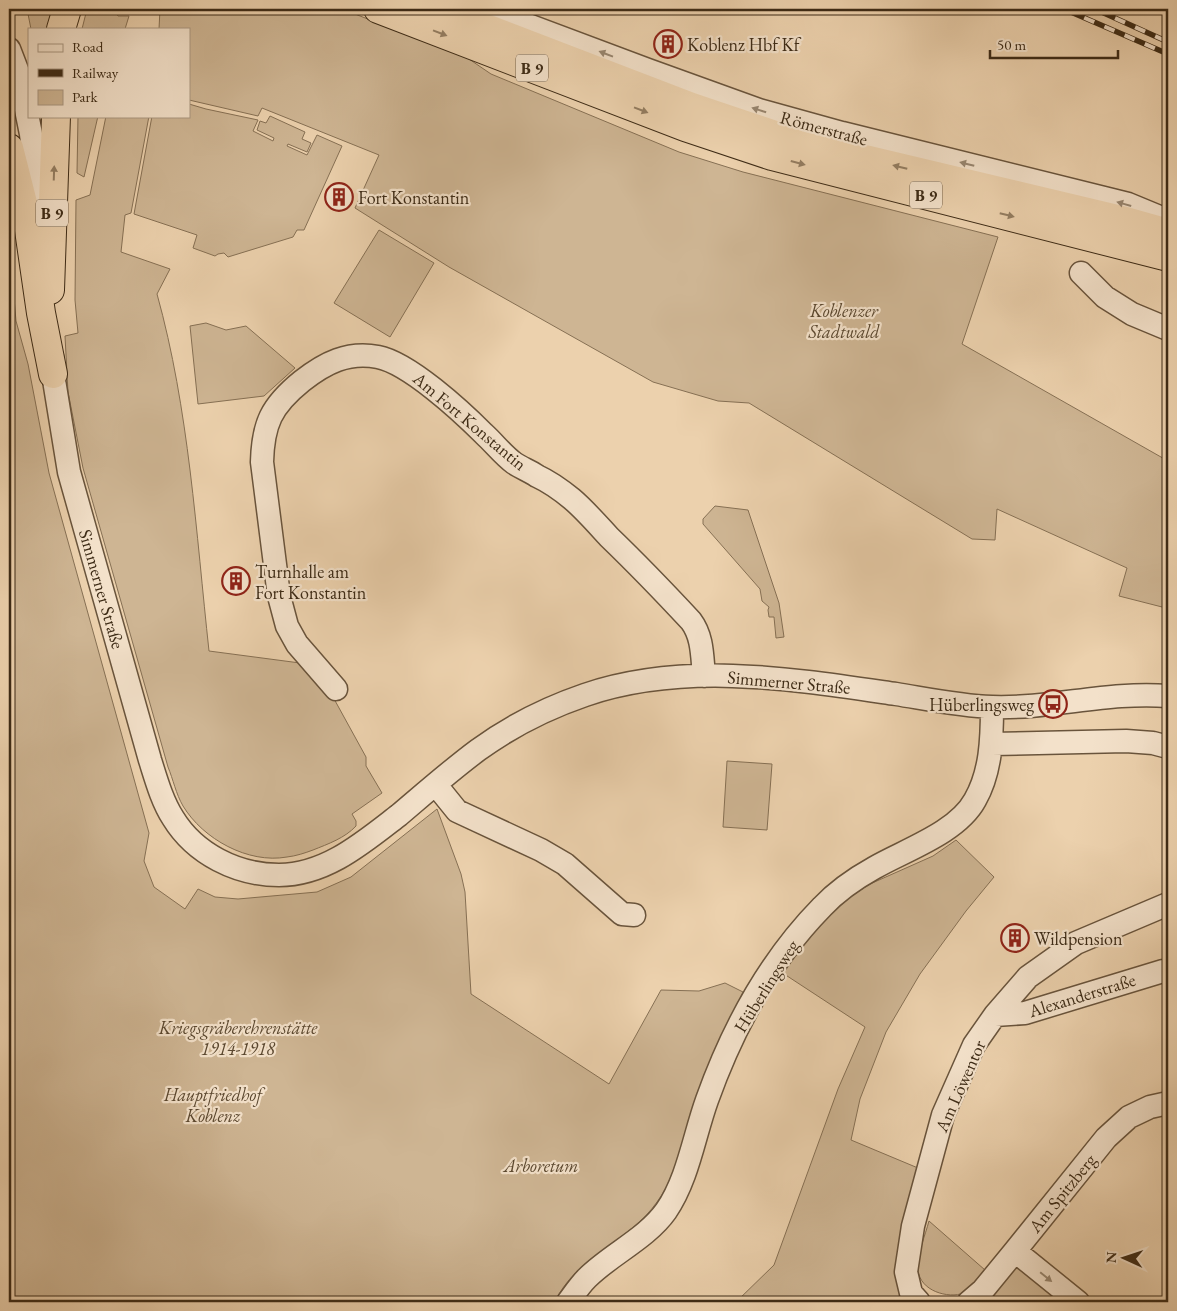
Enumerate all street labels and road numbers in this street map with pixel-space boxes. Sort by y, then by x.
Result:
road number: B 9 [516,54,548,82]
street label: Römerstraße [778,105,870,151]
road number: B 9 [910,182,942,208]
road number: B 9 [36,200,68,227]
street label: Am Fort Konstantin [408,366,532,476]
street label: Simmerner Straße [74,527,130,651]
street label: Simmerner Straße [727,665,851,699]
street label: Hüberlingsweg [728,935,804,1037]
street label: Alexanderstraße [1025,968,1138,1022]
street label: Am Löwentor [929,1036,990,1136]
street label: Am Spitzberg [1023,1149,1101,1238]

